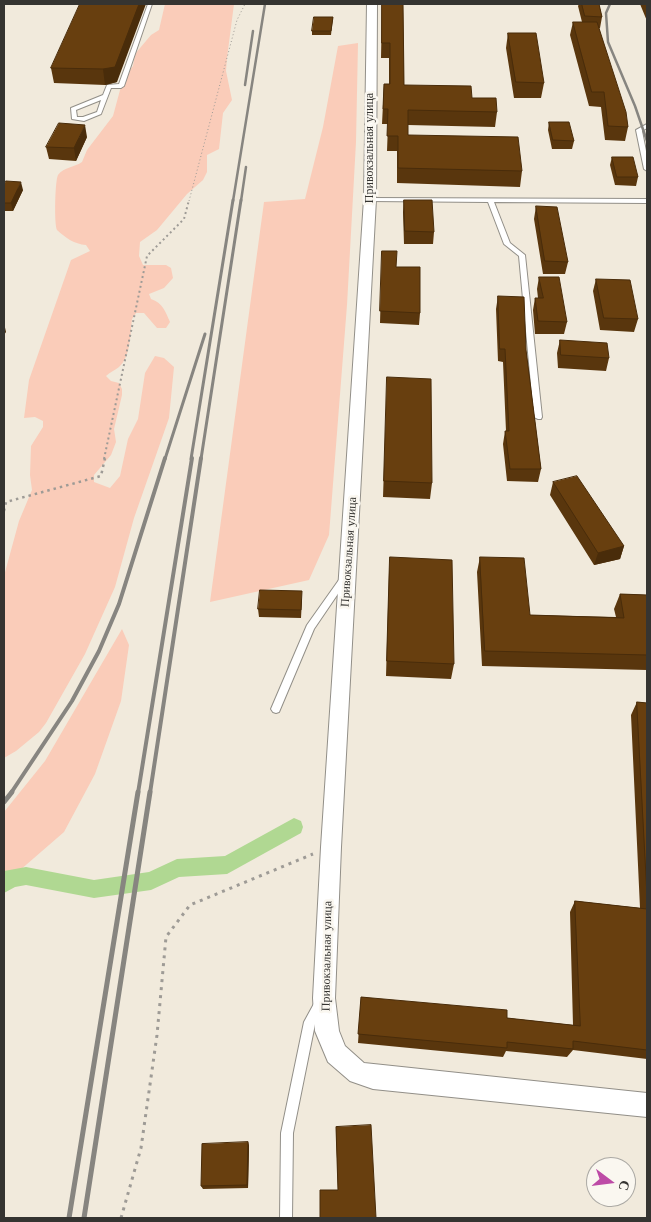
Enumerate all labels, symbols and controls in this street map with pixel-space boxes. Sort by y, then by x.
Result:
street label: Привокзальная улица [363,93,377,203]
street label: Привокзальная улица [338,496,360,608]
street label: Привокзальная улица [319,901,335,1011]
north arrow [586,1157,636,1207]
text: С [615,1178,635,1193]

